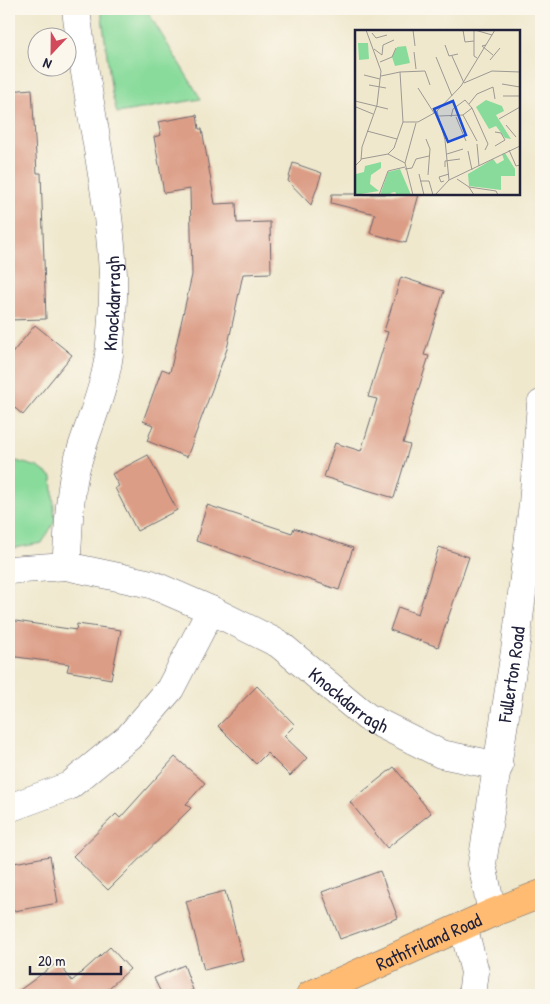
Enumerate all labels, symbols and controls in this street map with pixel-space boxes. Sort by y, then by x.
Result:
north arrow [28,28,78,78]
inset map [355,30,520,195]
text: N [39,54,54,75]
street label: Knockdarragh [96,255,126,352]
street label: Fullerton Road [491,624,531,725]
street label: Knockdarragh [303,661,393,739]
street label: Rathfriland Road [372,906,486,977]
scale bar [30,944,121,976]
text: 20 m [38,950,65,971]

